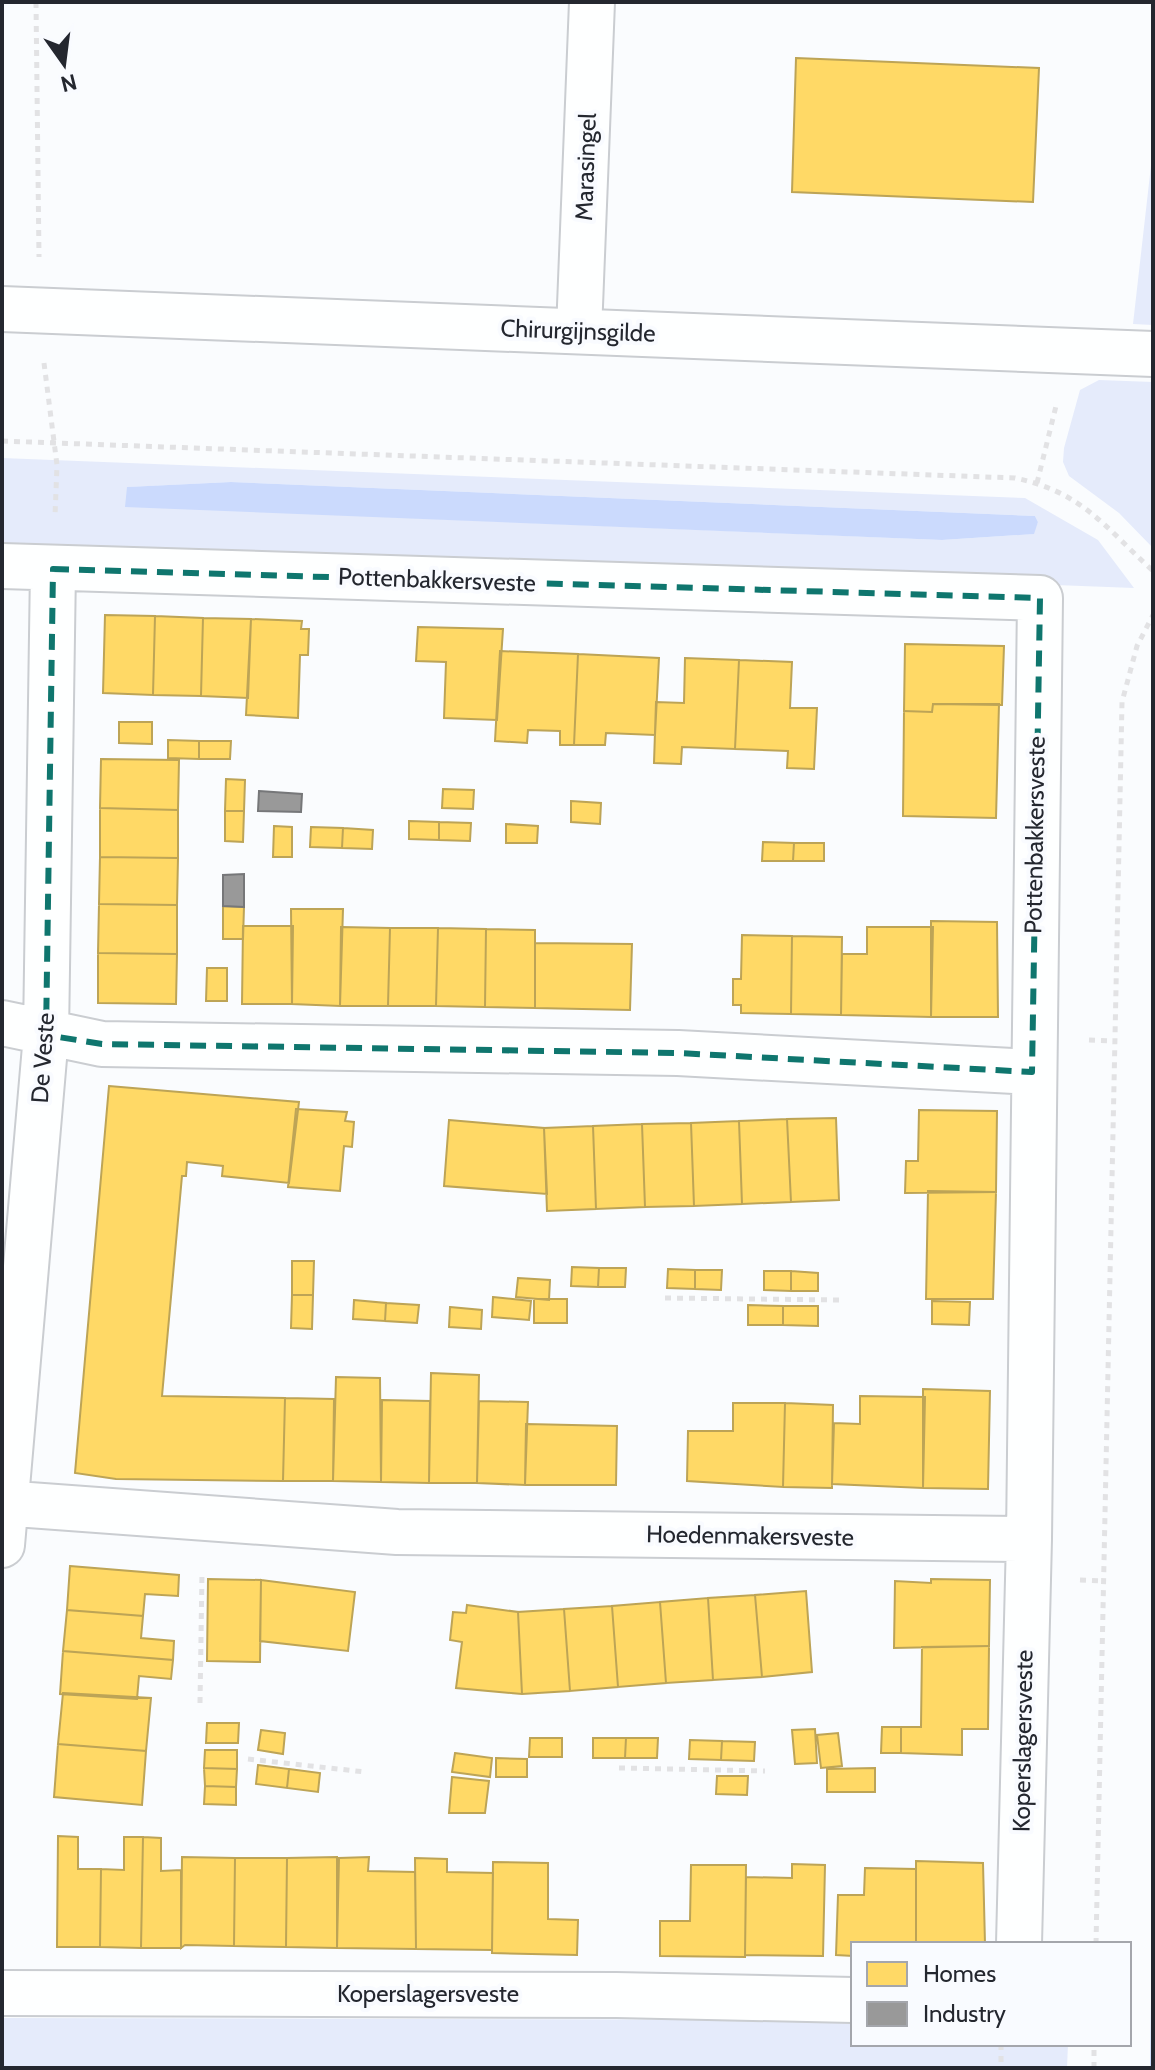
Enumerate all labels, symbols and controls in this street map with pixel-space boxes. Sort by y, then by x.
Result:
north arrow [24,24,104,104]
text: N [58,68,80,98]
street label: Marasingel [569,112,602,222]
street label: Chirurgijnsgilde [500,313,656,348]
street label: Pottenbakkersveste [338,562,536,597]
street label: Pottenbakkersveste [1018,736,1051,934]
street label: De Veste [25,1012,60,1104]
street label: Hoedenmakersveste [646,1519,854,1552]
street label: Koperslagersveste [1006,1650,1039,1832]
legend [851,1942,1131,2046]
text: Homes [923,1959,996,1988]
street label: Koperslagersveste [337,1979,519,2008]
text: Industry [923,1999,1006,2028]

